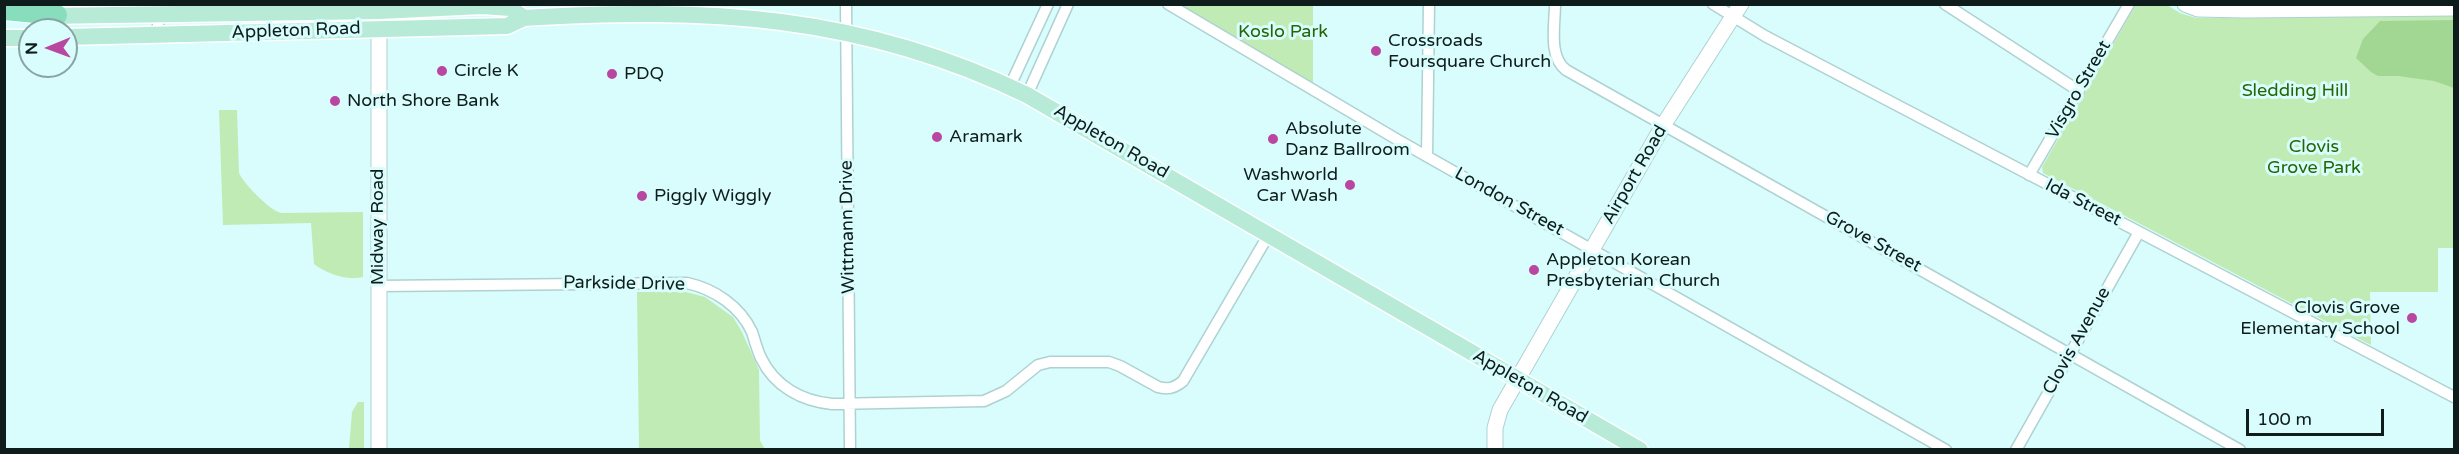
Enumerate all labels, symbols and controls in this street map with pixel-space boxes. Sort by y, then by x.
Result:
north arrow [18,18,78,78]
street label: Appleton Road [231,18,361,44]
park label: Koslo Park [1238,21,1328,43]
place label: Crossroads Foursquare Church [1388,30,1551,72]
street label: Visgro Street [2042,37,2116,143]
text: N [22,42,42,55]
marker: Crossroads Foursquare Church [1369,44,1383,58]
place label: Circle K [454,60,519,82]
place label: PDQ [624,63,664,85]
marker: Circle K [435,64,449,78]
marker: PDQ [605,67,619,81]
park label: Sledding Hill [2242,80,2348,102]
place label: North Shore Bank [347,90,499,112]
marker: North Shore Bank [328,94,342,108]
street label: Appleton Road [1050,100,1172,184]
place label: Absolute Danz Ballroom [1285,118,1410,160]
street label: Airport Road [1598,122,1672,228]
place label: Aramark [949,126,1023,148]
marker: Aramark [930,130,944,144]
marker: Absolute Danz Ballroom [1266,132,1280,146]
park label: Clovis Grove Park [2267,136,2361,178]
street label: Wittmann Drive [836,160,860,294]
street label: London Street [1451,163,1567,241]
place label: Washworld Car Wash [1243,164,1338,207]
street label: Midway Road [367,169,389,285]
street label: Ida Street [2041,175,2125,231]
marker: Washworld Car Wash [1343,178,1357,192]
place label: Piggly Wiggly [654,185,771,207]
marker: Piggly Wiggly [635,189,649,203]
street label: Grove Street [1821,207,1925,277]
place label: Appleton Korean Presbyterian Church [1546,249,1720,292]
marker: Appleton Korean Presbyterian Church [1527,263,1541,277]
street label: Parkside Drive [563,272,685,296]
street label: Clovis Avenue [2039,283,2115,399]
place label: Clovis Grove Elementary School [2240,297,2400,340]
marker: Clovis Grove Elementary School [2405,311,2419,325]
street label: Appleton Road [1469,345,1591,429]
scale bar [2249,397,2387,435]
text: 100 m [2257,408,2312,430]

